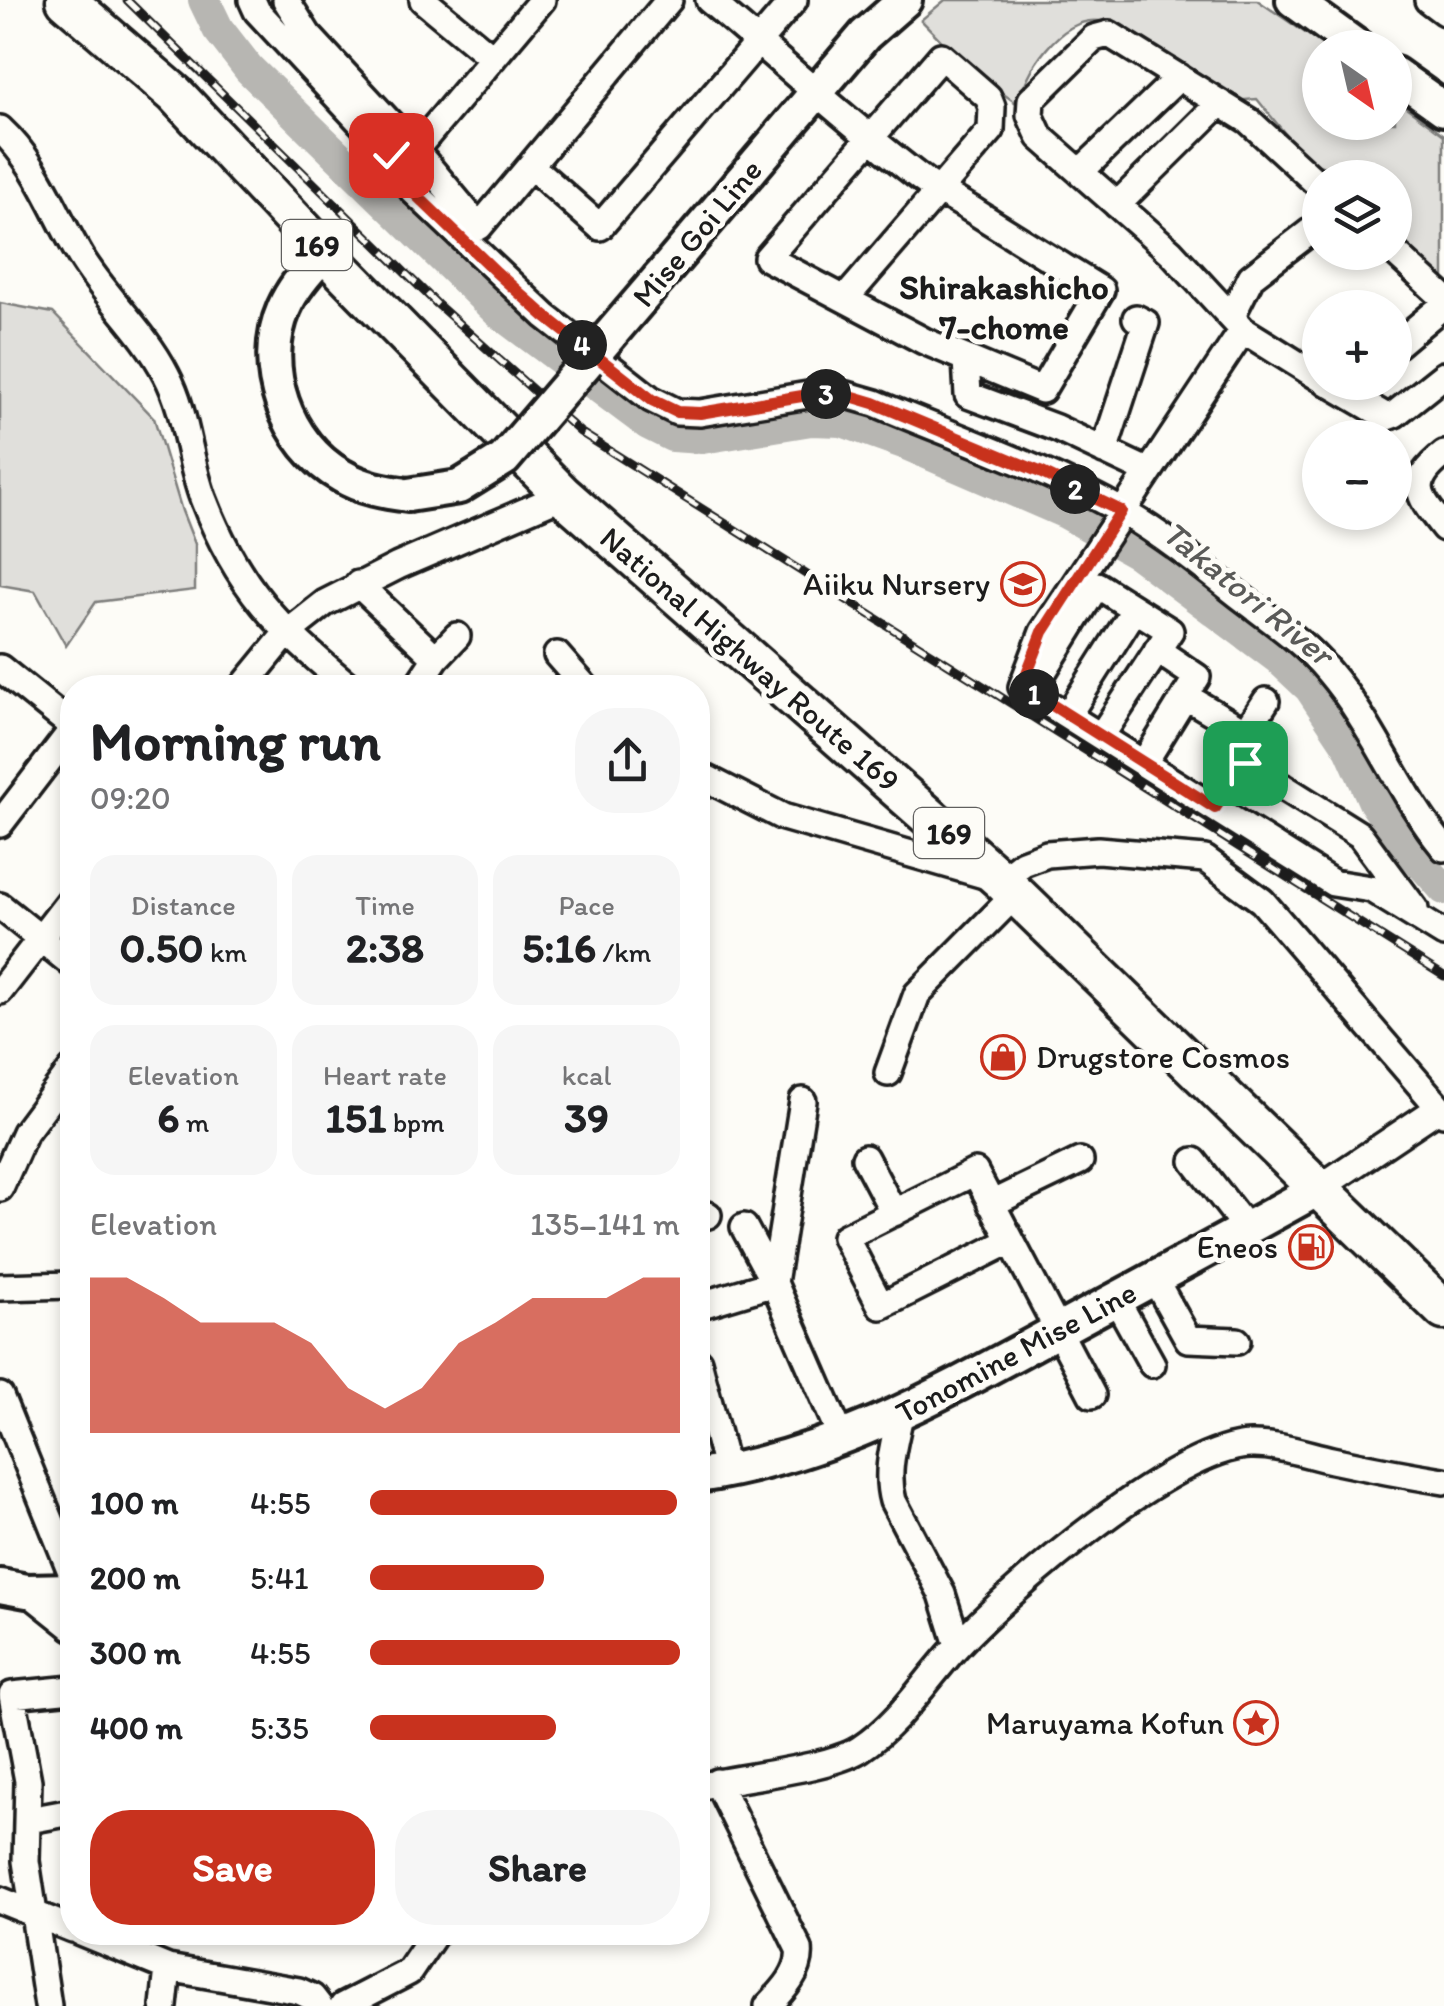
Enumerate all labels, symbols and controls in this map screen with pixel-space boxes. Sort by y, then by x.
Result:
north arrow [1302,30,1412,140]
map controls [1302,30,1412,530]
pin [349,113,434,198]
icon: check [364,128,419,183]
street label: Mise Goi Line [624,151,770,315]
button: layers [1302,160,1412,270]
road number: 169 [282,220,352,270]
district label: Shirakashicho 7-chome [899,266,1109,348]
button: + [1302,290,1412,400]
pin: 4 [557,320,607,370]
text: 4 [574,328,590,362]
pin: 3 [801,369,851,419]
text: 3 [818,377,834,411]
button: − [1302,420,1412,530]
pin: 2 [1050,464,1100,514]
text: 2 [1068,472,1082,506]
water label: Takatori River [1154,511,1345,677]
street label: National Highway Route 169 [592,519,908,799]
school or university icon: Aiiku Nursery [1000,561,1046,607]
place label: Aiiku Nursery [803,565,990,603]
pin: 1 [1009,669,1059,719]
text: 1 [1028,677,1041,711]
text: Morning run [90,708,381,774]
button: share [575,708,680,813]
pin [1203,721,1288,806]
icon: arrive [1218,736,1273,791]
text: 09:20 [90,779,171,817]
road number: 169 [914,808,984,858]
text: Distance [131,888,236,922]
text: Time [355,888,415,922]
text: Pace [559,888,615,922]
text: 0.50 [120,922,204,973]
text: 2:38 [346,922,424,973]
text: 5:16 [522,922,596,973]
text: km [204,935,247,969]
text: /km [596,935,651,969]
shop icon: Drugstore Cosmos [980,1034,1026,1080]
place label: Drugstore Cosmos [1036,1038,1290,1076]
text: Elevation [128,1058,239,1092]
text: Heart rate [323,1058,447,1092]
text: kcal [562,1058,612,1092]
text: 6 [157,1092,180,1143]
text: 151 [325,1092,386,1143]
text: 39 [564,1092,609,1143]
text: m [180,1105,209,1139]
text: bpm [386,1105,445,1139]
text: Elevation [90,1205,217,1243]
text: 135–141 m [530,1205,680,1243]
fuel station icon: Eneos [1288,1224,1334,1270]
place label: Eneos [1197,1228,1278,1266]
street label: Tonomine Mise Line [889,1273,1143,1431]
text: 100 m [90,1484,178,1522]
text: 4:55 [250,1484,311,1522]
text: 200 m [90,1559,180,1597]
text: 5:41 [250,1559,309,1597]
text: 300 m [90,1634,181,1672]
text: 4:55 [250,1634,311,1672]
place icon: Maruyama Kofun [1233,1700,1279,1746]
place label: Maruyama Kofun [986,1704,1224,1742]
text: 400 m [90,1709,183,1747]
text: 5:35 [250,1709,309,1747]
button: Save [90,1810,375,1925]
button: Share [395,1810,680,1925]

